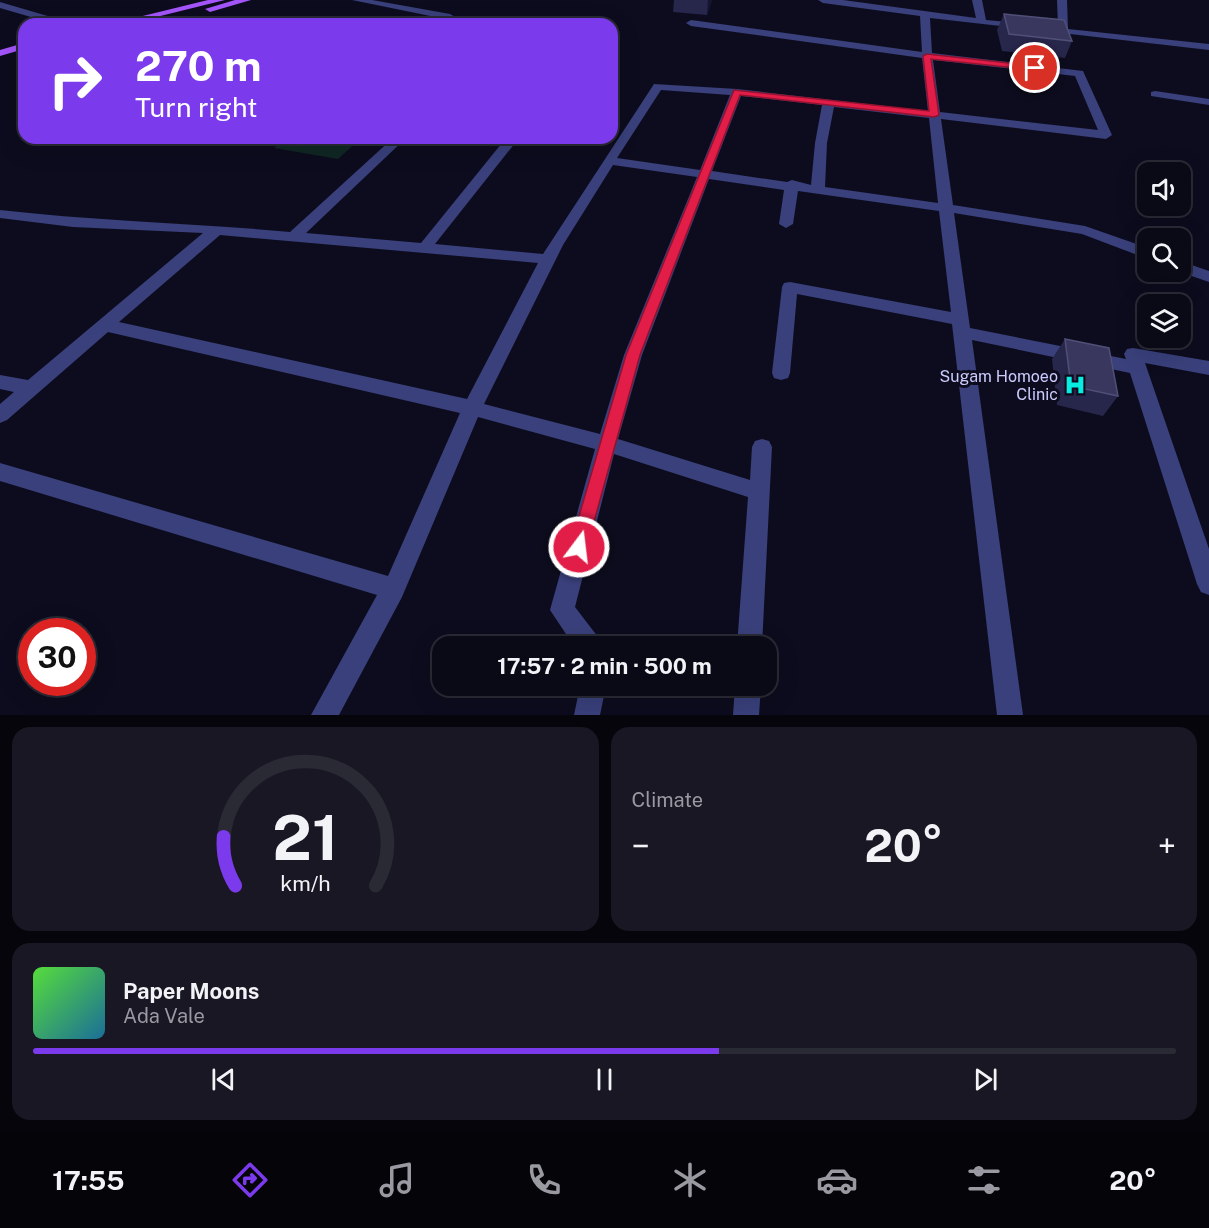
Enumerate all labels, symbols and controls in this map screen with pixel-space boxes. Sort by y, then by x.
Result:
text: 270 m [135,41,262,90]
icon: right [36,42,114,120]
pin [1009,42,1060,93]
icon: arrive [1018,51,1051,84]
text: Turn right [135,91,258,123]
map controls [1137,162,1191,348]
button: sound [1137,162,1191,216]
button: search [1137,228,1191,282]
button: layers [1137,294,1191,348]
place label: Sugam Homoeo Clinic [940,367,1058,404]
hospital icon: Sugam Homoeo Clinic [1063,373,1087,397]
position arrow [547,515,611,579]
speed limit sign: 30 [18,618,96,696]
text: 17:57 · 2 min · 500 m [497,653,712,679]
text: Climate [632,788,703,812]
text: 21 [272,801,338,874]
text: 20° [864,819,943,872]
text: − [632,827,650,865]
text: + [1158,827,1176,865]
text: km/h [280,871,330,896]
text: Paper Moons [123,978,259,1004]
text: Ada Vale [123,1004,205,1028]
icon: previous [207,1063,240,1096]
icon: pause [588,1063,621,1096]
icon: next [969,1063,1002,1096]
icon: directions [229,1159,271,1201]
icon: music [376,1159,418,1201]
icon: phone [523,1159,565,1201]
icon: climate [669,1159,711,1201]
icon: car [816,1159,858,1201]
icon: filters [963,1159,1005,1201]
text: 17:55 [52,1164,125,1196]
text: 20° [1109,1164,1157,1196]

